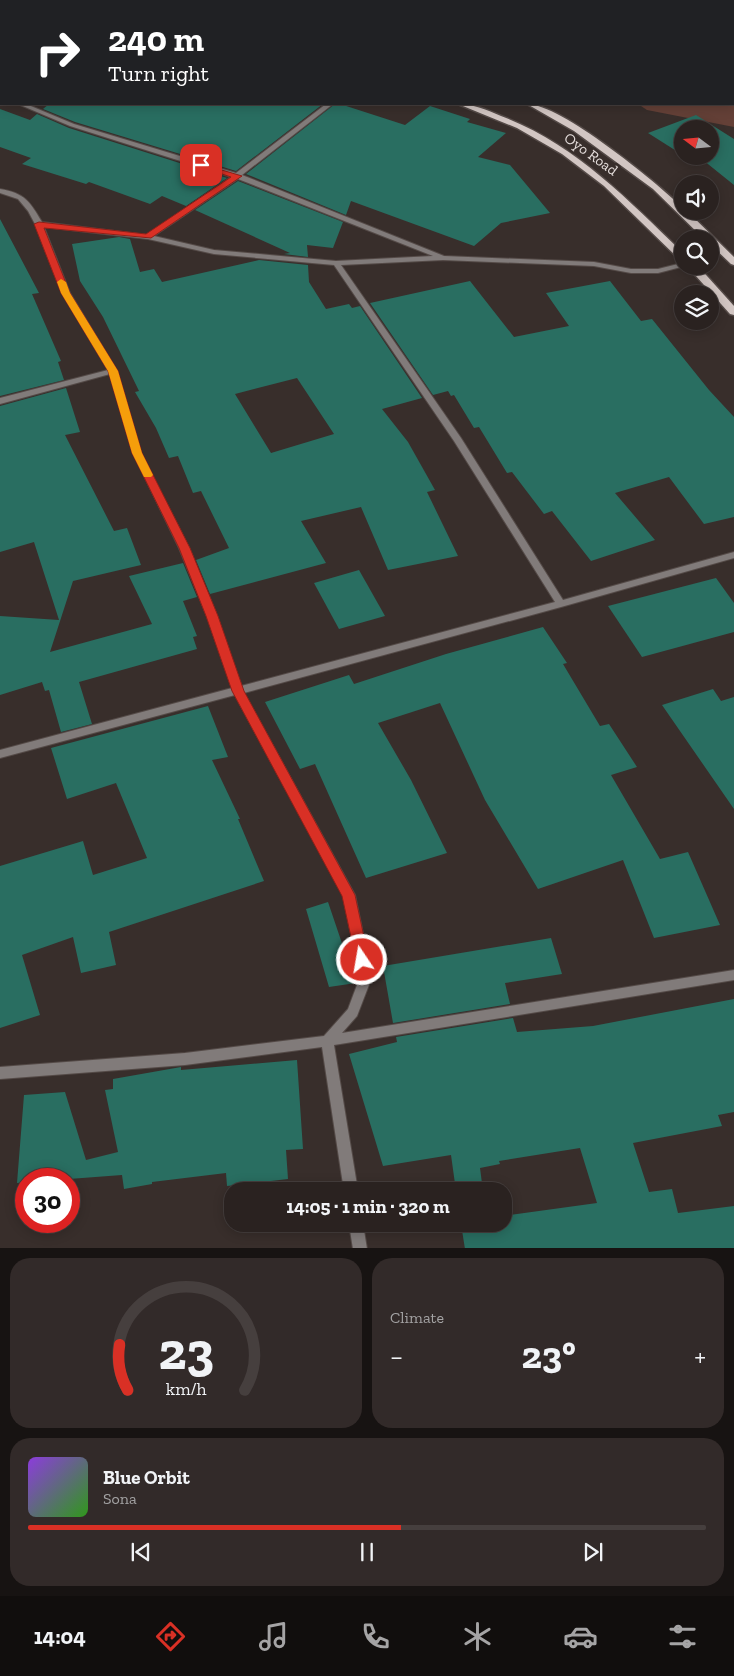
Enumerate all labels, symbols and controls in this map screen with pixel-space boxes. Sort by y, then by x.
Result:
text: 240 m [108,18,204,60]
icon: right [25,20,90,85]
text: Turn right [108,60,209,87]
north arrow [674,120,719,165]
map controls [674,120,719,330]
street label: Oyo Road [561,129,622,180]
pin [180,144,222,186]
icon: arrive [187,151,215,179]
button: sound [674,175,719,220]
button: search [674,230,719,275]
button: layers [674,285,719,330]
position arrow [335,933,387,985]
speed limit sign: 30 [15,1168,80,1233]
text: 14:05 · 1 min · 320 m [286,1195,450,1218]
text: Climate [390,1308,444,1327]
text: 23 [158,1320,214,1382]
text: 23° [521,1332,576,1378]
text: − [390,1340,403,1373]
text: + [694,1340,706,1373]
text: km/h [166,1378,206,1400]
text: Blue Orbit [103,1466,190,1489]
text: Sona [103,1489,137,1508]
icon: previous [127,1538,155,1566]
icon: pause [353,1538,381,1566]
icon: next [579,1538,607,1566]
icon: directions [153,1619,188,1654]
icon: music [256,1619,291,1654]
icon: phone [358,1619,393,1654]
icon: climate [460,1619,495,1654]
icon: car [563,1619,598,1654]
icon: filters [665,1619,700,1654]
text: 14:04 [34,1623,86,1650]

